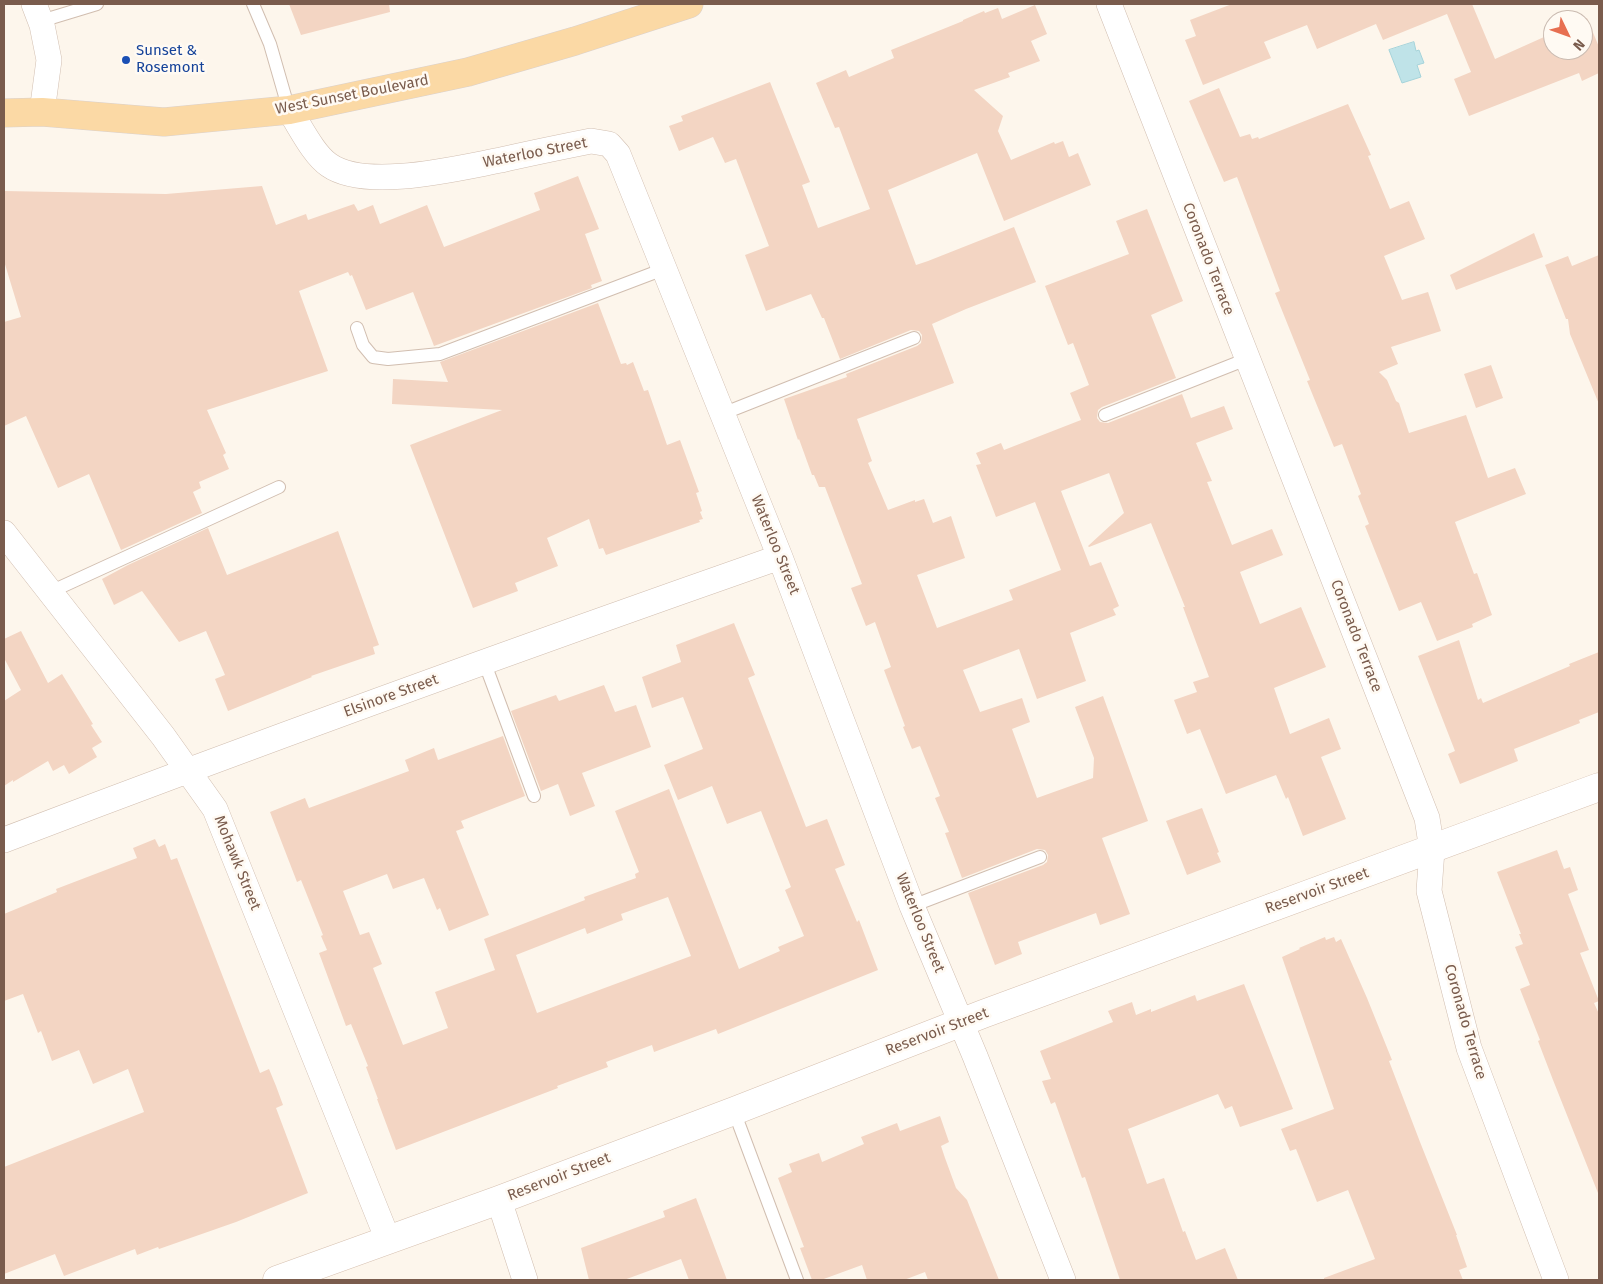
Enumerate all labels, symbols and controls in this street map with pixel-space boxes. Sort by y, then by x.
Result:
north arrow [1543,10,1593,60]
text: N [1569,36,1588,54]
place label: Sunset & Rosemont [136,42,205,77]
marker: Sunset & Rosemont [120,54,132,66]
street label: West Sunset Boulevard [274,71,430,119]
street label: Waterloo Street [481,134,589,172]
street label: Coronado Terrace [1178,200,1238,318]
street label: Waterloo Street [747,493,803,597]
street label: Coronado Terrace [1326,577,1386,695]
street label: Elsinore Street [341,671,441,721]
street label: Mohawk Street [210,813,264,913]
street label: Reservoir Street [1263,864,1371,918]
street label: Waterloo Street [892,871,948,975]
street label: Coronado Terrace [1440,962,1490,1082]
street label: Reservoir Street [883,1004,991,1060]
street label: Reservoir Street [505,1149,613,1205]

